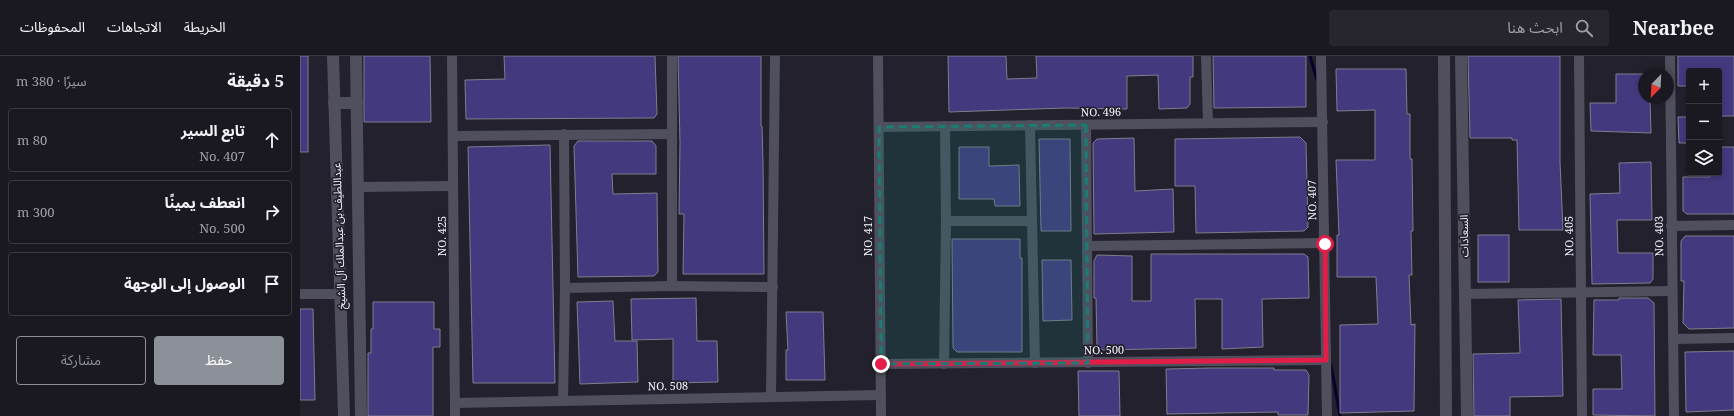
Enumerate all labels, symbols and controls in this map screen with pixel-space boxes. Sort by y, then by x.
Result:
search box [1329,10,1609,46]
text: Nearbee [1633,15,1714,41]
text: المحفوظات [20,17,85,36]
text: الاتجاهات [107,17,162,36]
text: الخريطة [184,17,226,36]
text: ابحث هنا [1507,17,1563,37]
icon: search [1573,17,1595,39]
north arrow [1638,68,1674,104]
map controls [1686,68,1722,176]
button: + [1686,68,1722,104]
text: 5 دقيقة [227,69,284,92]
text: سيرًا · 380 m [16,72,86,90]
street label: NO. 496 [1081,104,1121,119]
button: − [1686,104,1722,140]
text: تابع السير [181,120,245,140]
icon: ahead [261,129,283,151]
text: 80 m [17,131,47,149]
button: layers [1686,140,1722,176]
text: No. 407 [199,147,245,165]
street label: عبداللطيف بن عبدالملك آل الشيخ [328,162,350,310]
street label: NO. 407 [1304,180,1319,220]
text: انعطف يمينًا [164,192,245,212]
icon: right [261,201,283,223]
text: 300 m [17,203,55,221]
street label: السعادات [1456,215,1471,257]
street label: NO. 425 [434,216,449,256]
street label: NO. 417 [860,216,875,256]
street label: NO. 405 [1561,216,1576,256]
street label: NO. 403 [1651,216,1666,256]
text: No. 500 [199,219,245,237]
route start [1316,235,1334,253]
text: الوصول إلى الوجهة [124,273,245,293]
icon: arrive [261,273,283,295]
button: مشاركة [16,336,146,385]
button: حفظ [154,336,284,385]
street label: NO. 500 [1084,342,1124,357]
route end [872,355,890,373]
street label: NO. 508 [648,378,688,393]

